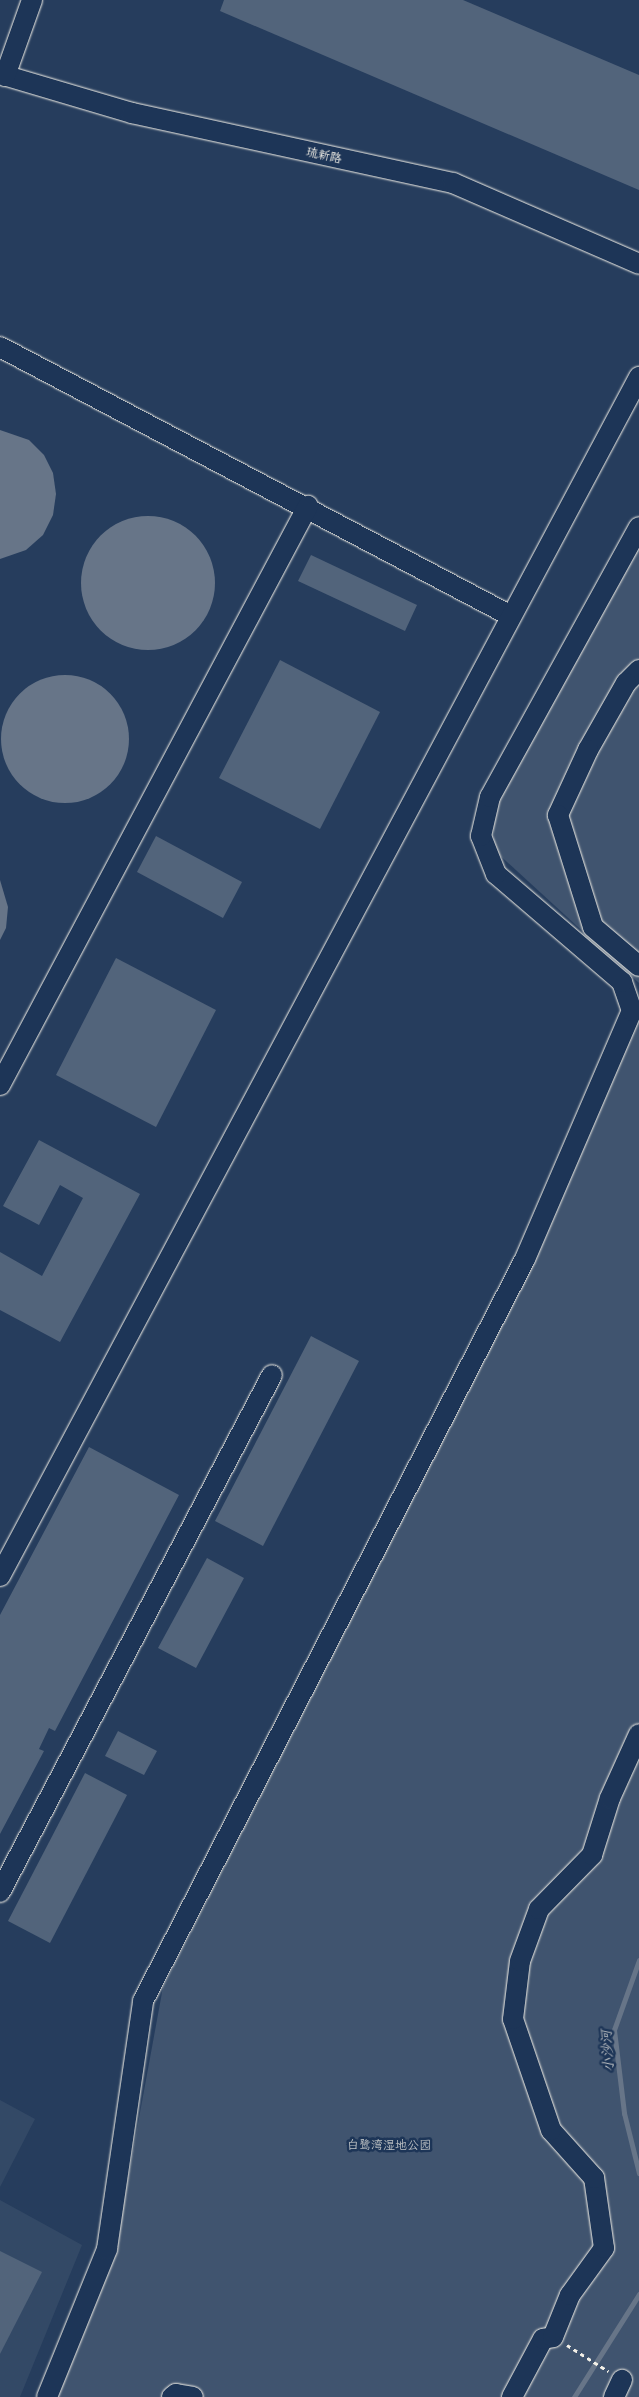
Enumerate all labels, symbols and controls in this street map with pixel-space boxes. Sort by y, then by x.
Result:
street label: 琉新路 [305,144,343,166]
water label: 小沙河 [597,2029,617,2073]
park label: 白鹭湾湿地公园 [347,2138,431,2152]

